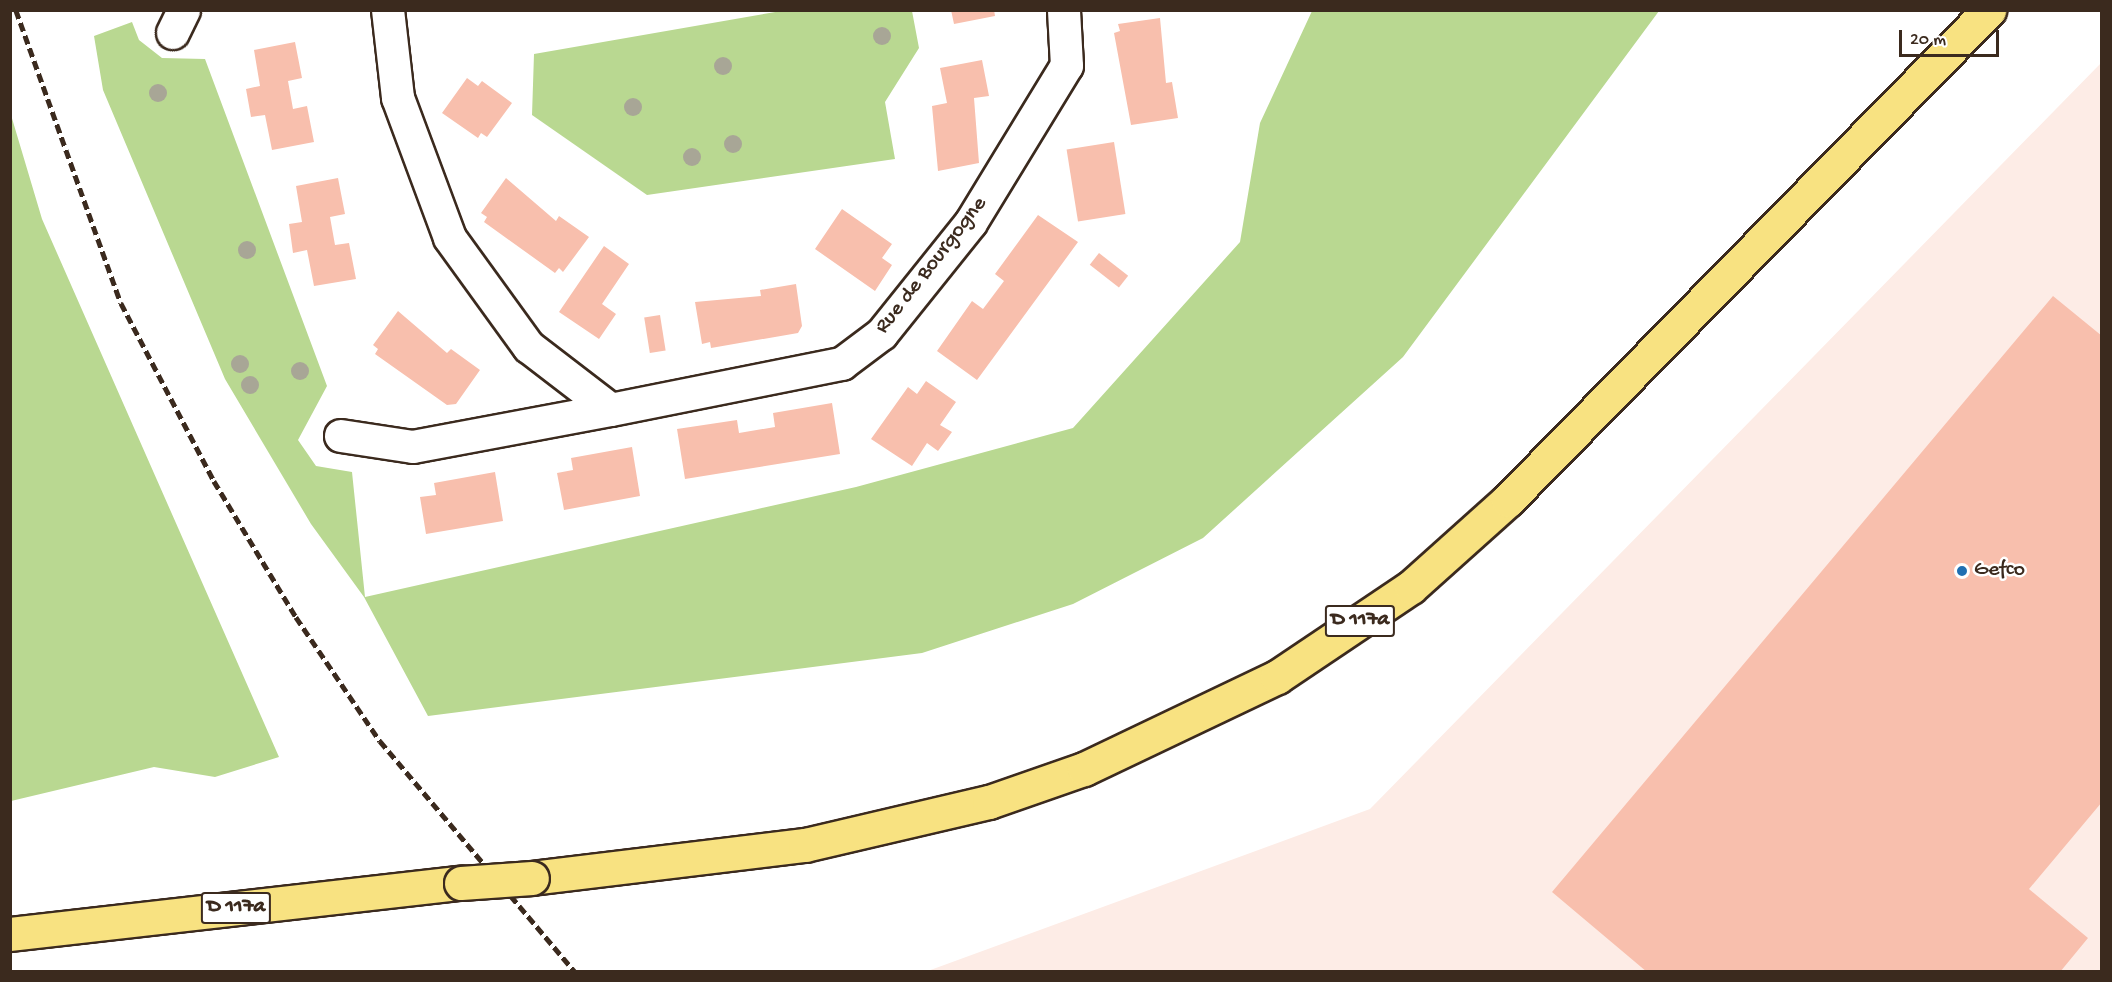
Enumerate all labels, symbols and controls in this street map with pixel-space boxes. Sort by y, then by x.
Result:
scale bar [1902,18,2002,56]
text: 20 m [1910,30,1946,51]
street label: Rue de Bourgogne [870,192,994,340]
place label: Gefco [1974,558,2025,584]
marker: Gefco [1955,564,1969,578]
road number: D 117a [1324,603,1396,639]
road number: D 117a [200,890,272,926]

